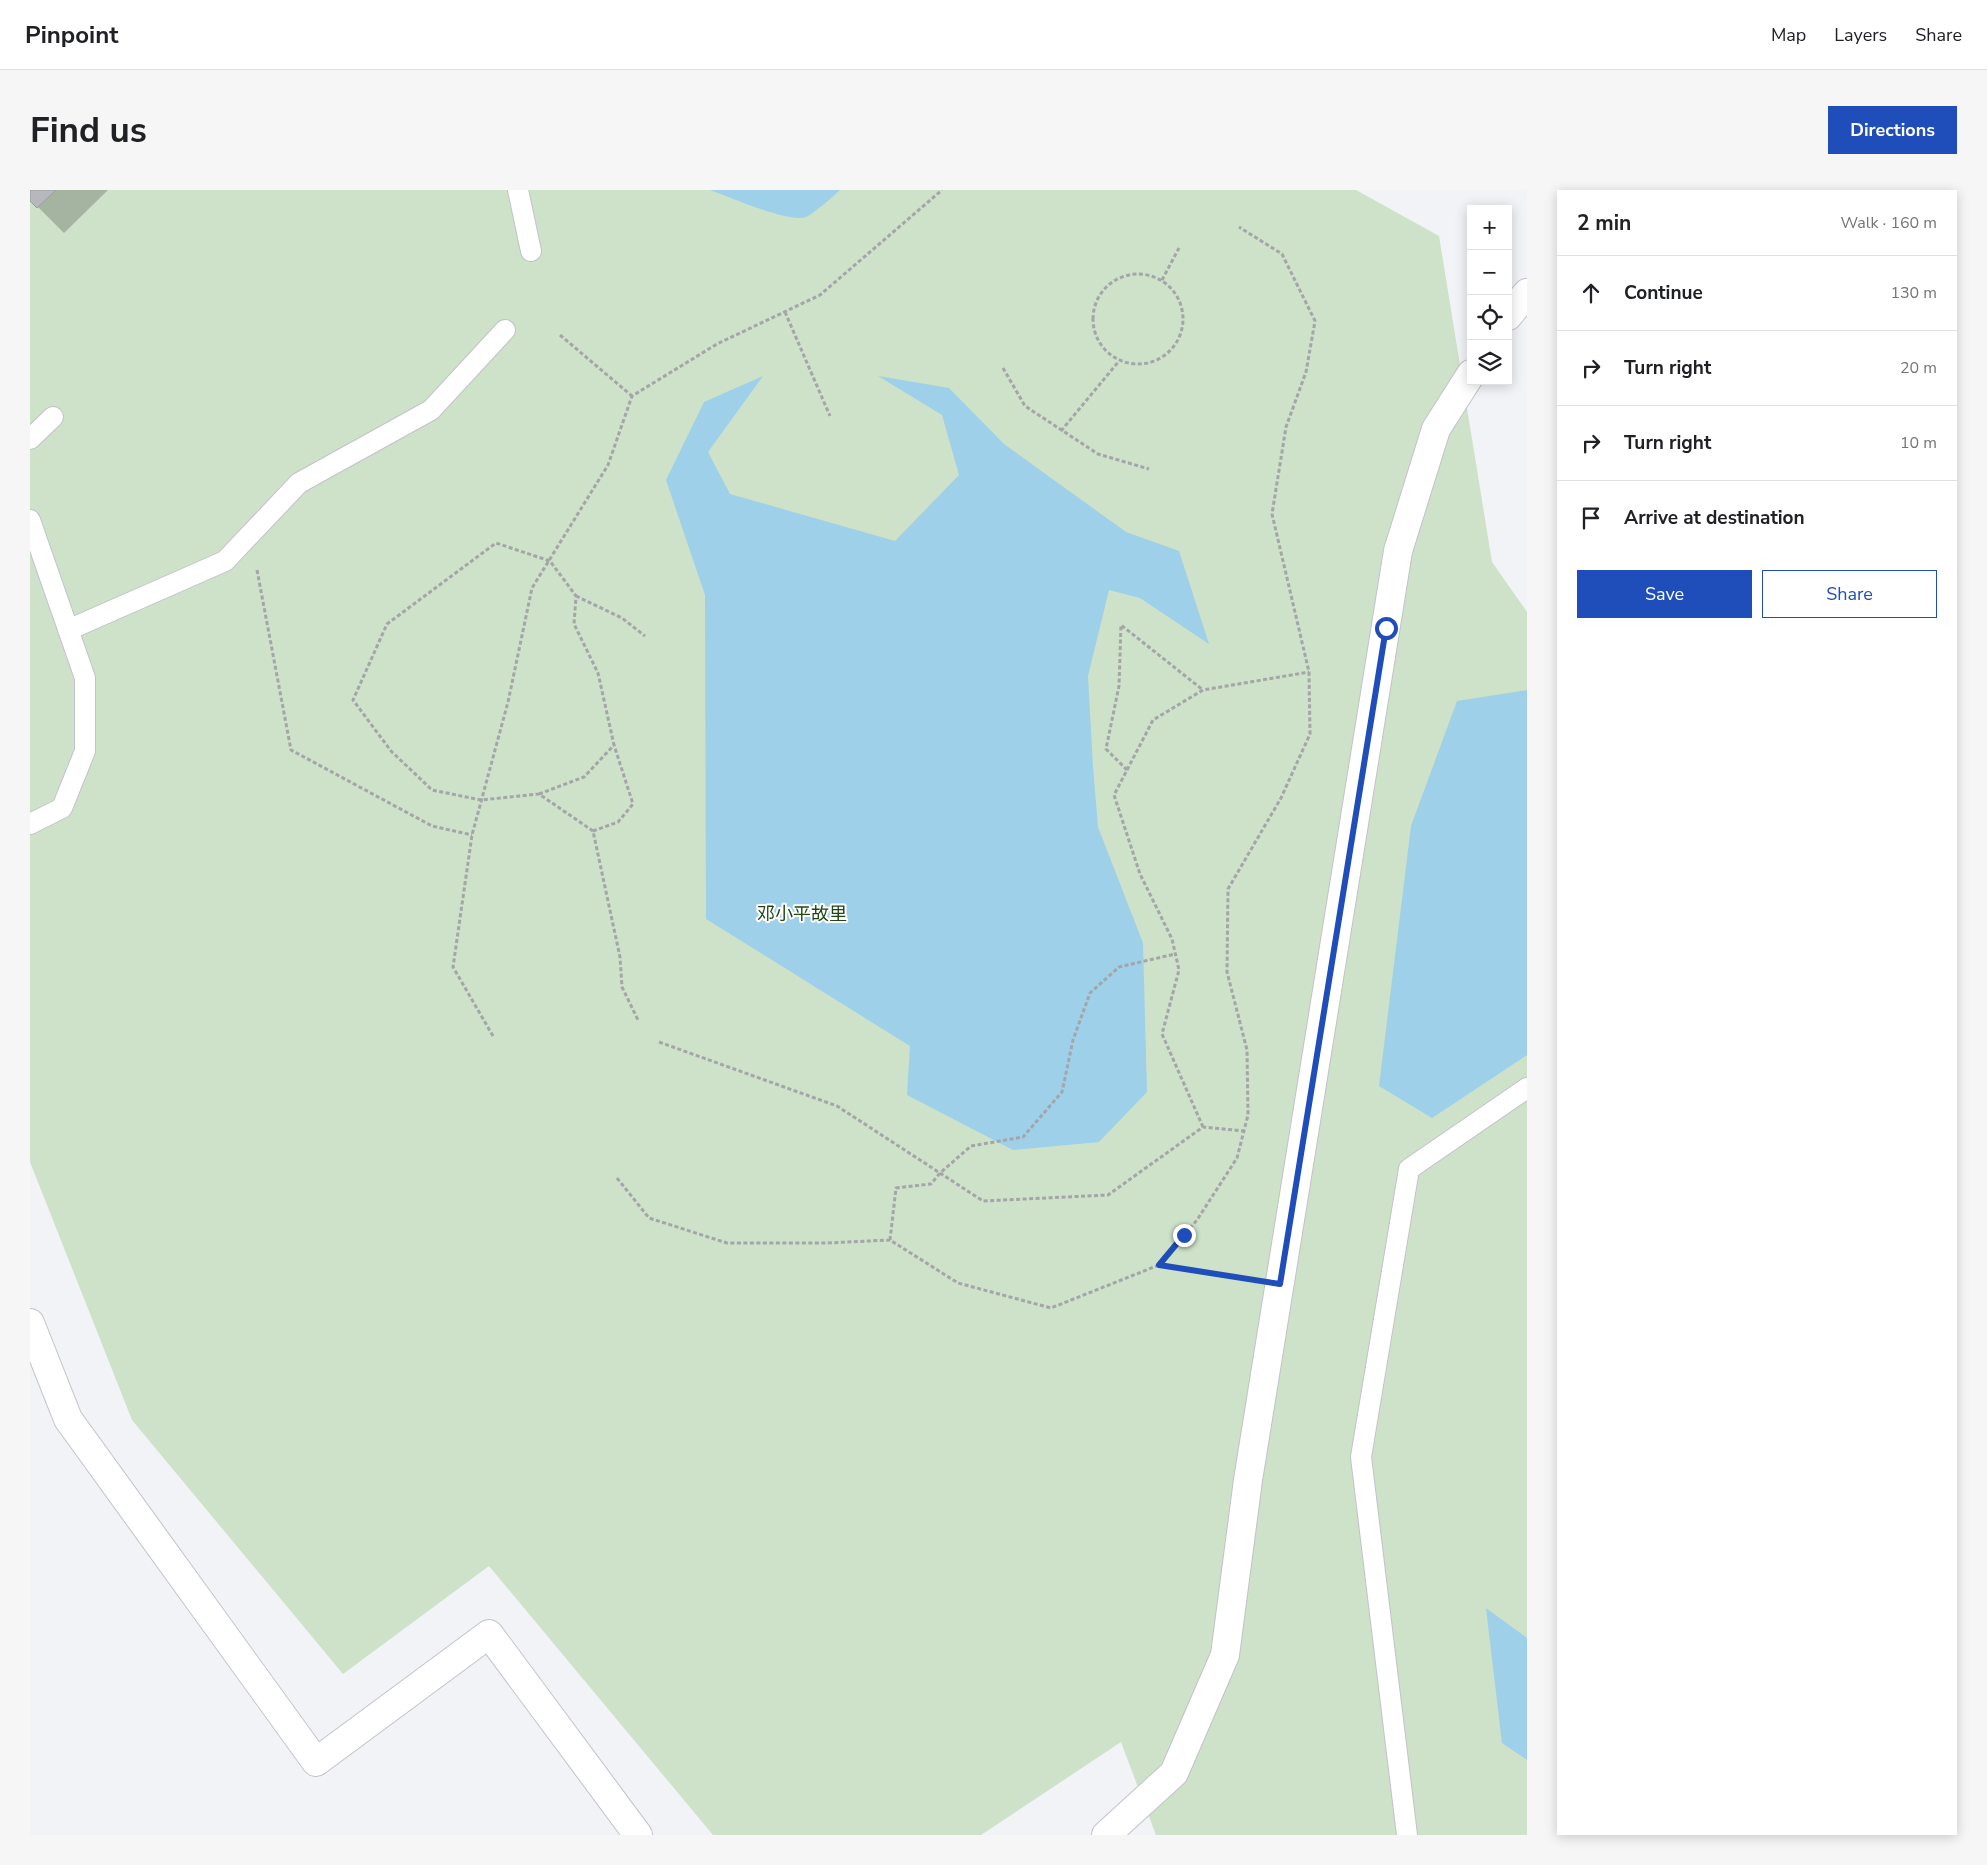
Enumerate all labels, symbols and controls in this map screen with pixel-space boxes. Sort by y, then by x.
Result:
text: Pinpoint [25,19,118,51]
text: Map [1771,23,1806,47]
text: Layers [1834,23,1887,47]
text: Share [1915,23,1962,47]
button: Directions [1828,106,1957,154]
text: Find us [30,107,147,154]
map controls [1467,205,1512,385]
button: + [1467,205,1512,250]
text: 2 min [1577,209,1631,237]
text: Walk · 160 m [1841,212,1937,234]
button: − [1467,250,1512,295]
icon: ahead [1577,279,1605,307]
text: Continue [1624,280,1703,306]
text: 130 m [1890,282,1937,304]
button: locate [1467,295,1512,340]
button: layers [1467,340,1512,385]
icon: right [1577,354,1605,382]
text: Turn right [1624,355,1711,381]
text: 20 m [1900,357,1937,379]
icon: right [1577,429,1605,457]
text: Turn right [1624,430,1711,456]
text: 10 m [1900,432,1937,454]
icon: arrive [1577,504,1605,532]
text: Arrive at destination [1624,505,1805,531]
button: Save [1577,570,1752,618]
button: Share [1762,570,1937,618]
route start [1375,617,1398,640]
park label: 邓小平故里 [757,902,847,926]
route end [1173,1224,1196,1247]

